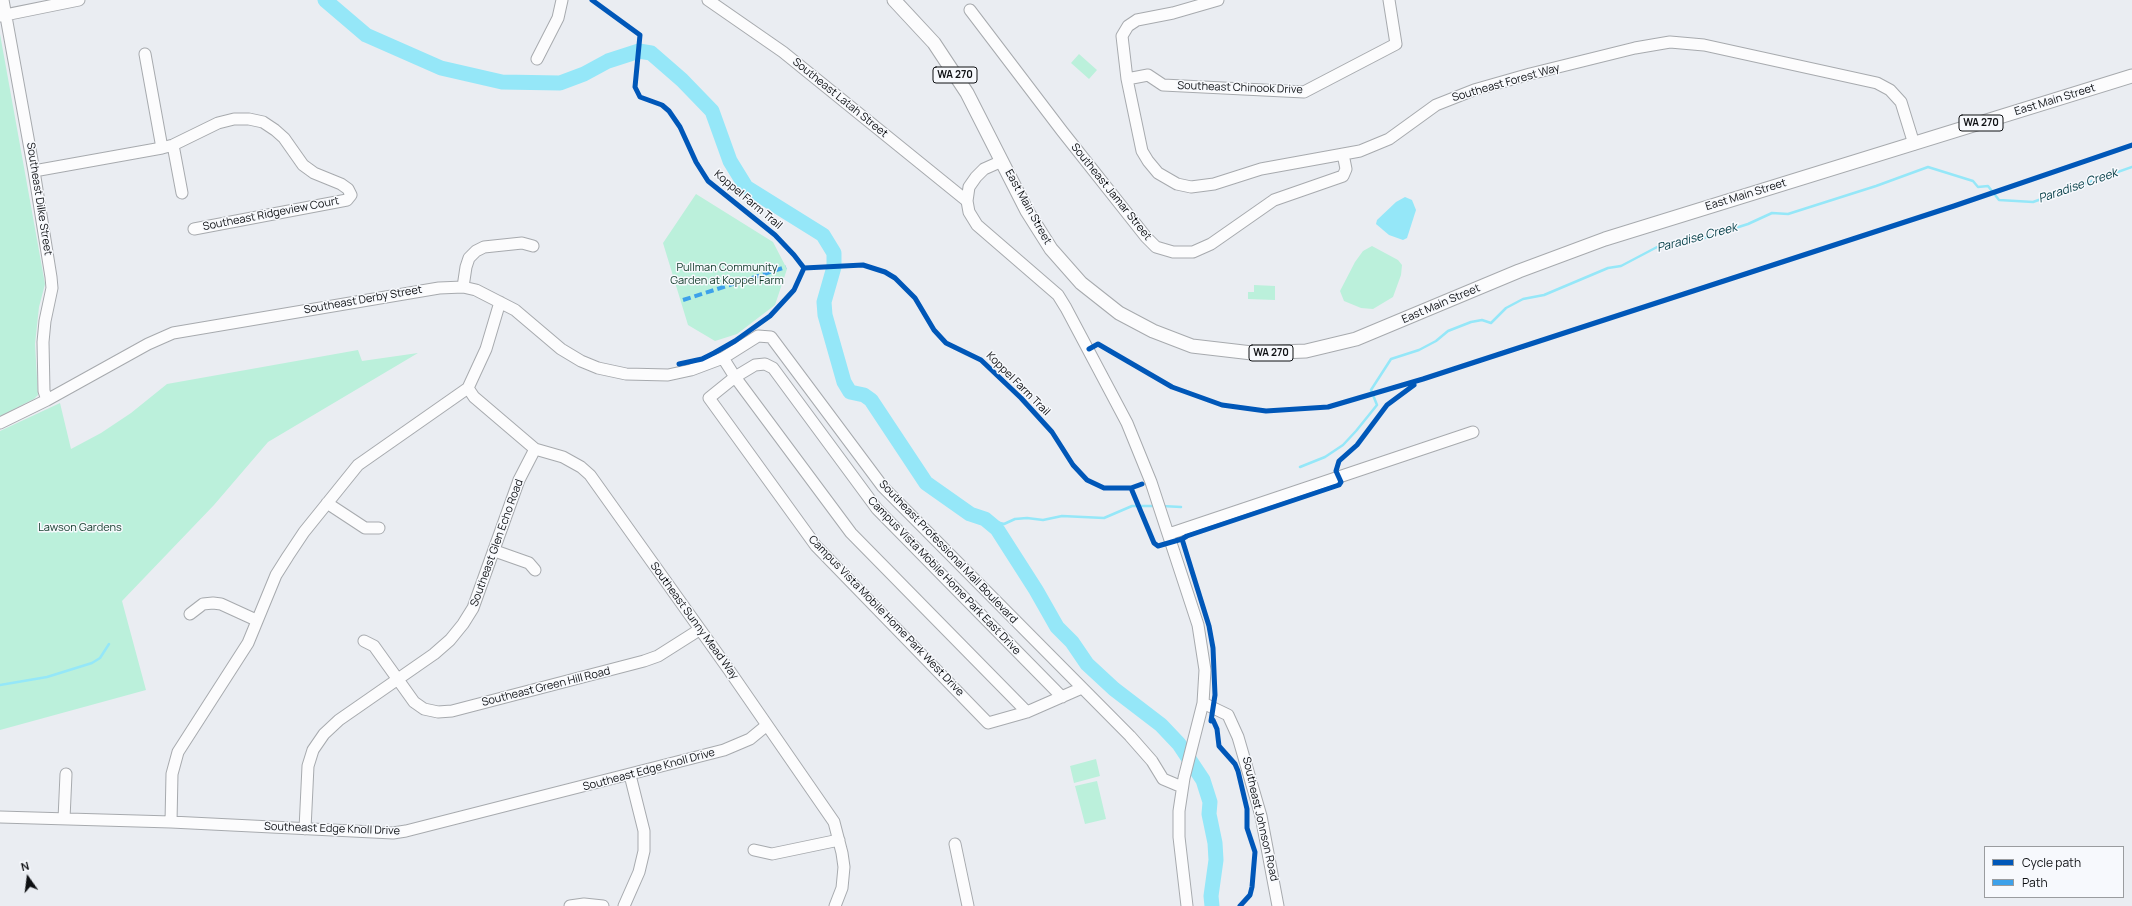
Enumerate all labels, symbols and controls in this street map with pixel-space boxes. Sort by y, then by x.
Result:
street label: Southeast Latah Street [790,55,890,141]
street label: Southeast Forest Way [1451,61,1561,105]
road number: WA 270 [933,67,977,83]
street label: Southeast Chinook Drive [1177,79,1303,97]
street label: East Main Street [2013,81,2097,119]
road number: WA 270 [1959,115,2003,131]
street label: Southeast Dilke Street [24,141,54,257]
street label: Southeast Jamar Street [1068,141,1154,243]
water label: Paradise Creek [2037,166,2119,206]
street label: East Main Street [1002,167,1054,247]
street label: Koppel Farm Trail [711,168,785,232]
street label: East Main Street [1704,176,1788,214]
street label: Southeast Ridgeview Court [202,194,340,234]
water label: Paradise Creek [1655,220,1739,256]
park label: Pullman Community Garden at Koppel Farm [670,261,784,287]
street label: East Main Street [1400,282,1482,326]
street label: Southeast Derby Street [303,283,423,317]
road number: WA 270 [1249,345,1293,361]
street label: Koppel Farm Trail [983,349,1053,419]
street label: Southeast Glen Echo Road [468,478,526,608]
street label: Southeast Professional Mall Boulevard [876,478,1020,626]
street label: Campus Vista Mobile Home Park East Drive [865,494,1023,658]
park label: Lawson Gardens [38,521,122,535]
street label: Campus Vista Mobile Home Park West Drive [806,533,966,699]
street label: Southeast Sunny Mead Way [647,560,741,682]
street label: Southeast Green Hill Road [480,665,612,709]
street label: Southeast Edge Knoll Drive [582,746,716,794]
street label: Southeast Johnson Road [1239,755,1281,883]
street label: Southeast Edge Knoll Drive [264,820,400,838]
legend [1984,846,2124,898]
text: Cycle path [2022,854,2081,871]
north arrow [8,858,48,898]
text: N [19,858,31,874]
text: Path [2022,874,2048,891]

